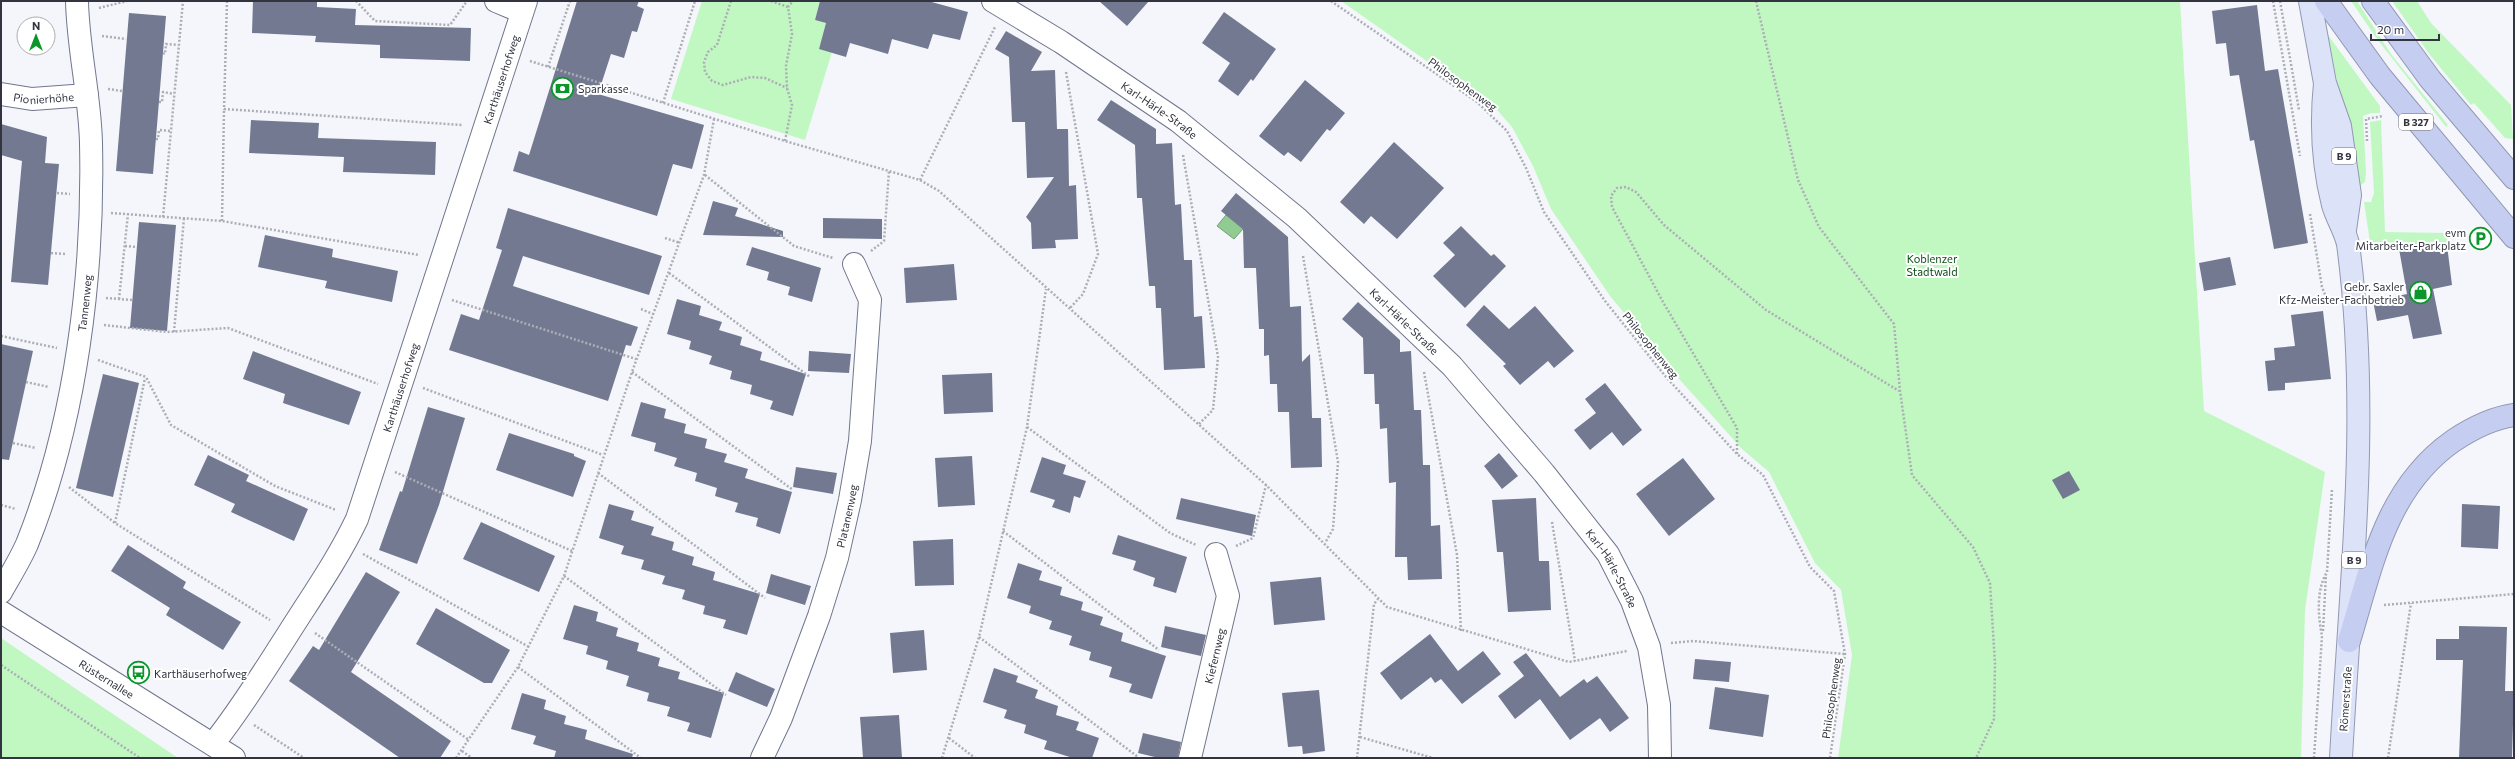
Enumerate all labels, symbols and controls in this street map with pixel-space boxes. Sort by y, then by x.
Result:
north arrow [16,16,56,56]
scale bar [2371,16,2439,42]
text: N [32,19,40,32]
text: 20 m [2377,22,2404,36]
street label: Karthäuserhofweg [480,33,521,125]
street label: Philosophenweg [1426,55,1500,113]
bank icon: Sparkasse [549,75,575,101]
street label: Karl-Härle-Straße [1119,78,1200,141]
place label: Sparkasse [578,82,629,95]
street label: Pionierhöhe [12,89,74,106]
road number: B 327 [2399,114,2433,130]
road number: B 9 [2332,148,2356,164]
parking icon: evm Mitarbeiter-Parkplatz [2468,225,2494,251]
place label: evm Mitarbeiter-Parkplatz [2356,226,2467,252]
park label: Koblenzer Stadtwald [1906,252,1958,278]
street label: Tannenweg [74,274,93,332]
shop icon: Gebr. Saxler Kfz-Meister-Fachbetrieb [2407,279,2433,305]
place label: Gebr. Saxler Kfz-Meister-Fachbetrieb [2279,280,2405,306]
street label: Karl-Härle-Straße [1368,285,1442,357]
street label: Philosophenweg [1620,309,1682,381]
street label: Karthäuserhofweg [379,341,421,433]
street label: Platanenweg [833,483,859,549]
street label: Karl-Härle-Straße [1584,526,1640,610]
road number: B 9 [2342,552,2366,568]
street label: Kiefernweg [1201,627,1227,685]
street label: Rüsternallee [77,656,137,701]
street label: Philosophenweg [1819,656,1843,740]
bus stop icon: Karthäuserhofweg [126,660,152,686]
street label: Römerstraße [2336,666,2354,732]
place label: Karthäuserhofweg [154,667,247,680]

